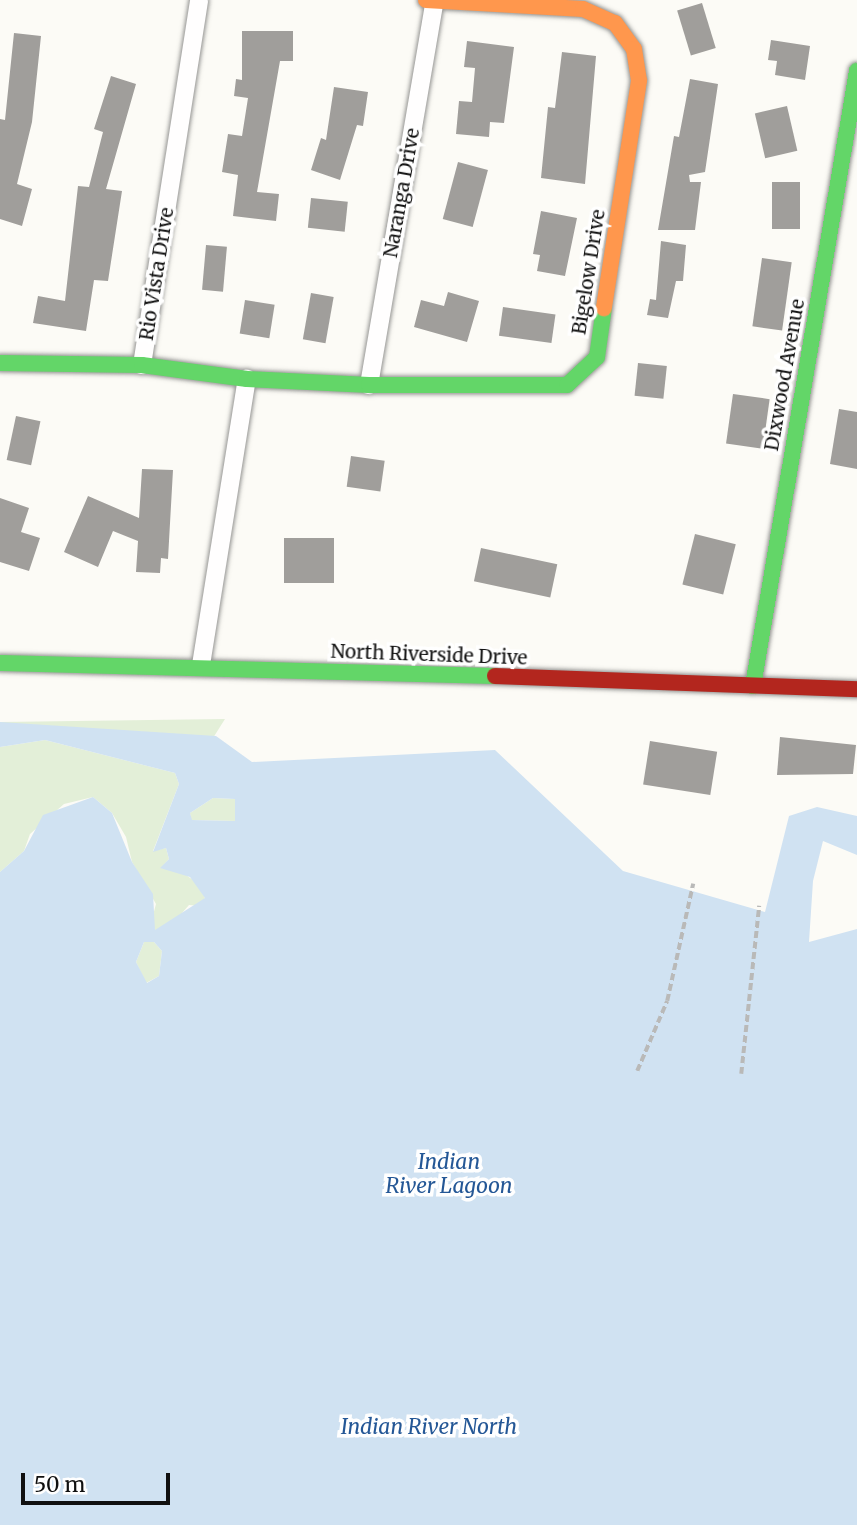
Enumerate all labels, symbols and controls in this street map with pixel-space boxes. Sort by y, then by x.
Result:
street label: Naranga Drive [379,126,425,260]
street label: Rio Vista Drive [135,206,179,342]
street label: Bigelow Drive [568,208,610,336]
street label: Dixwood Avenue [760,297,810,453]
street label: North Riverside Drive [330,640,528,670]
water label: Indian River Lagoon [386,1149,512,1199]
water label: Indian River North [341,1414,517,1440]
scale bar [24,1458,173,1502]
text: 50 m [34,1471,85,1498]

